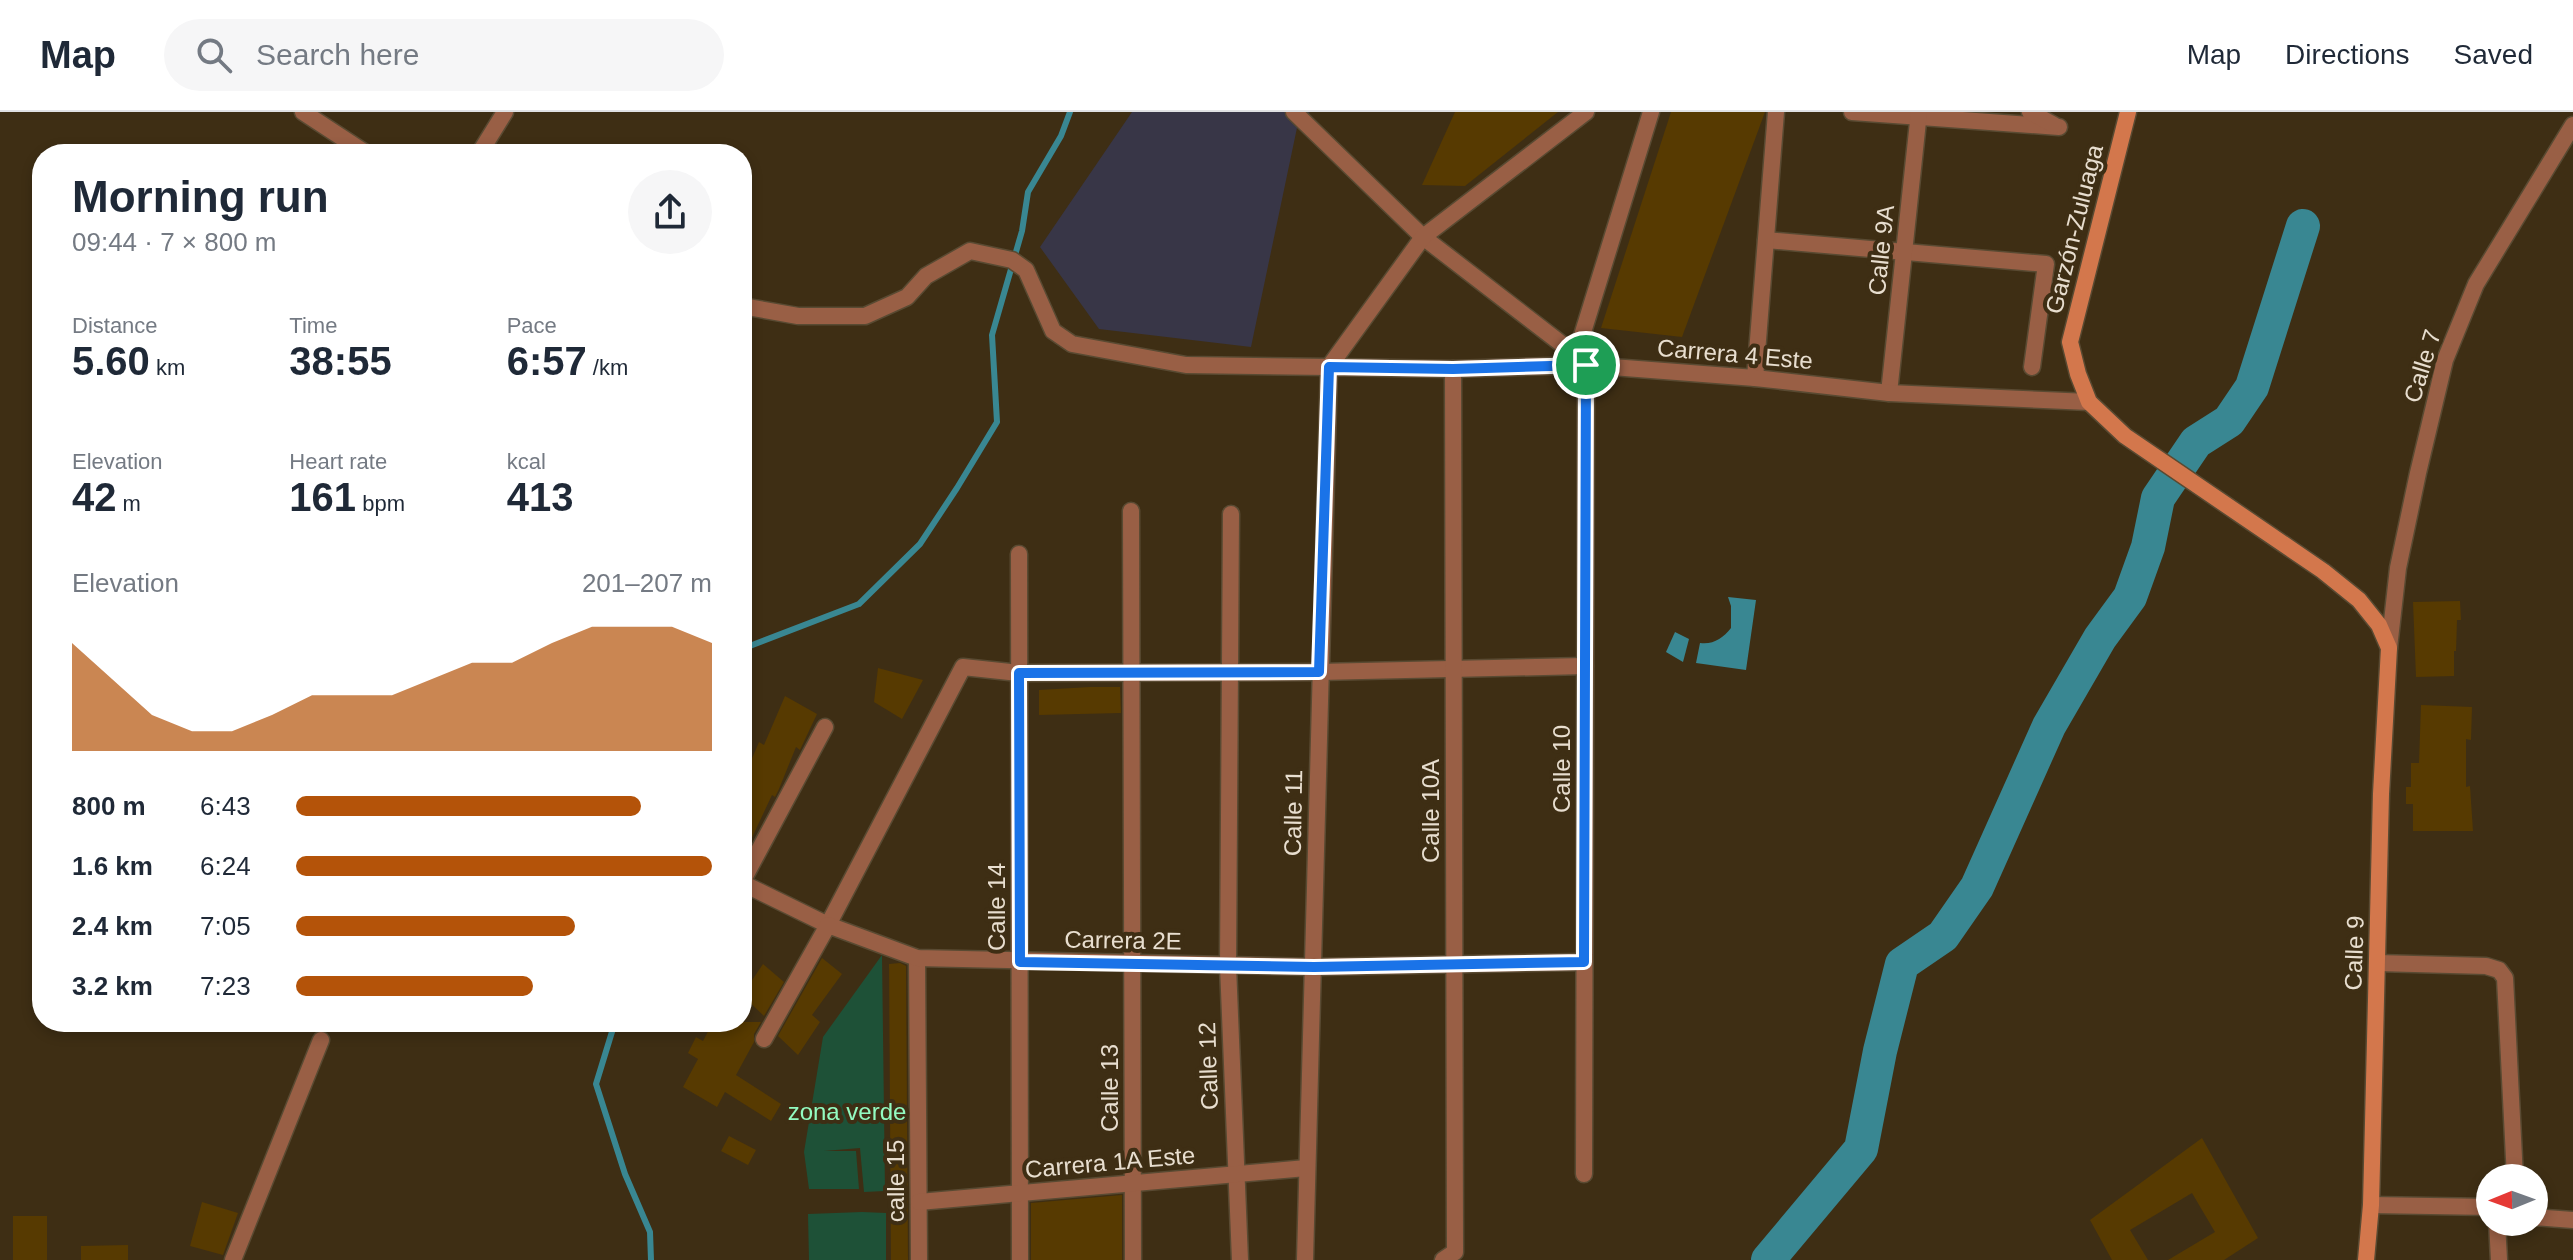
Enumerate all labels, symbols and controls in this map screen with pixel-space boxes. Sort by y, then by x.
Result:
search box [164,19,724,91]
icon: search [192,33,236,77]
text: Map [40,34,116,76]
text: Search here [256,38,419,71]
text: Map [2187,39,2241,70]
text: Directions [2285,39,2410,70]
text: Saved [2454,39,2533,70]
street label: Garzón-Zuluaga [2040,141,2108,316]
button: share [628,170,712,254]
text: Morning run [72,172,329,221]
street label: Calle 9A [1863,203,1899,297]
text: 09:44 · 7 × 800 m [72,227,277,257]
text: Distance [72,313,158,338]
text: Time [289,313,337,338]
text: Pace [507,313,557,338]
street label: Calle 7 [2398,326,2446,406]
pin [1552,331,1620,399]
street label: Carrera 4 Este [1656,334,1814,374]
text: 5.60 [72,339,150,383]
text: 38:55 [289,339,392,383]
text: 6:57 [507,339,587,383]
icon: arrive [1564,343,1608,387]
text: km [150,355,185,380]
text: /km [587,355,628,380]
text: Elevation [72,449,163,474]
text: Heart rate [289,449,387,474]
text: kcal [507,449,546,474]
text: 42 [72,475,117,519]
text: 161 [289,475,356,519]
text: 413 [507,475,573,519]
text: m [117,491,141,516]
text: bpm [356,491,405,516]
text: Elevation [72,568,179,598]
text: 201–207 m [582,568,712,598]
street label: Calle 10 [1548,725,1575,813]
street label: Calle 10A [1417,759,1444,863]
street label: Calle 11 [1279,770,1307,856]
text: 800 m [72,791,146,821]
text: 6:43 [200,791,251,821]
text: 1.6 km [72,851,153,881]
text: 6:24 [200,851,251,881]
street label: Calle 14 [983,863,1010,951]
text: 2.4 km [72,911,153,941]
text: 7:05 [200,911,251,941]
street label: Calle 9 [2339,915,2369,991]
street label: Carrera 2E [1064,925,1182,955]
text: 3.2 km [72,971,153,1001]
text: 7:23 [200,971,251,1001]
street label: Calle 12 [1193,1022,1223,1110]
street label: Calle 13 [1096,1044,1123,1132]
park label: zona verde [788,1098,906,1125]
street label: calle 15 [882,1140,909,1222]
street label: Carrera 1A Este [1024,1141,1196,1183]
north arrow [2476,1164,2548,1236]
map controls [2476,1164,2548,1236]

